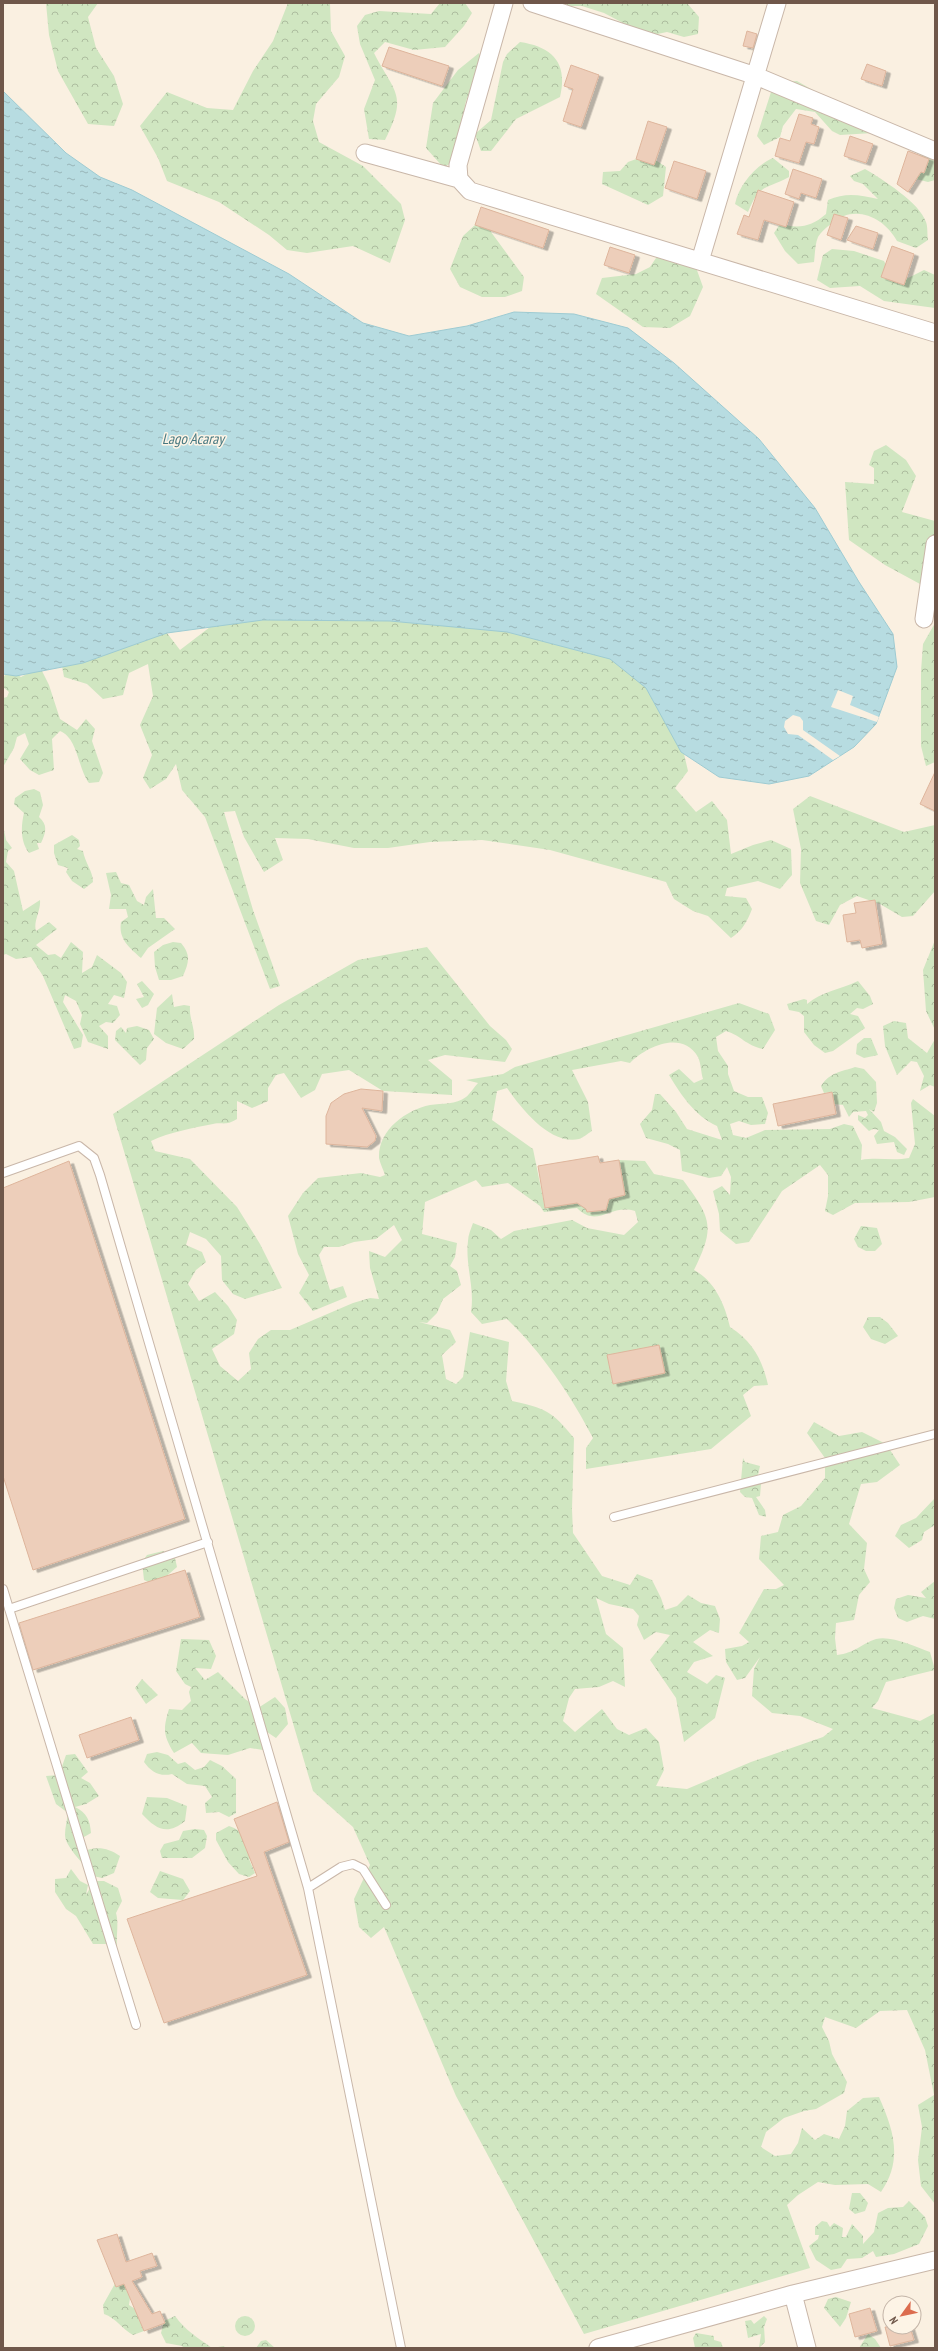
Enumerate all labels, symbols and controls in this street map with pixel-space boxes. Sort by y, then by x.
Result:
water label: Lago Acaray [162,429,226,448]
north arrow [882,2295,922,2335]
text: N [886,2314,901,2327]

